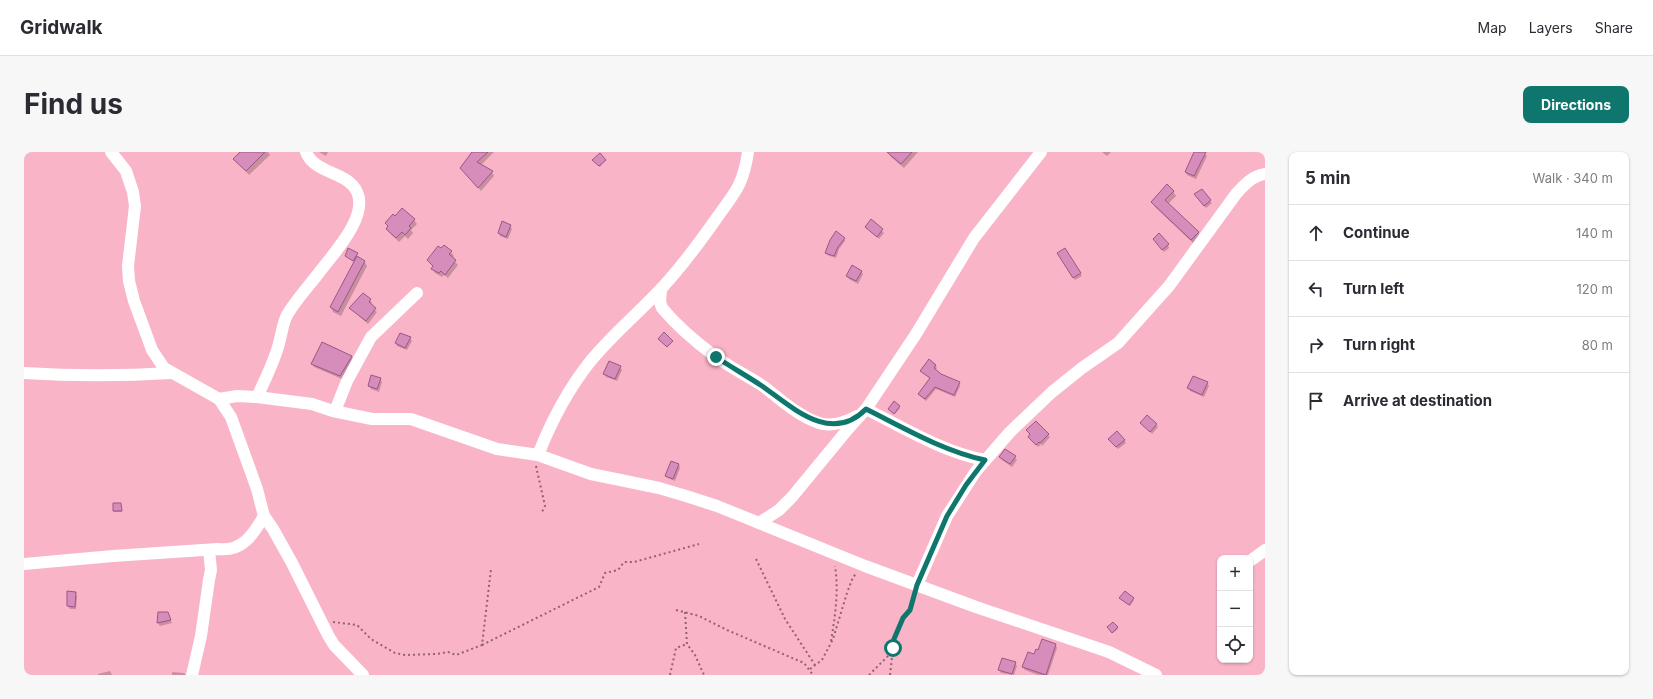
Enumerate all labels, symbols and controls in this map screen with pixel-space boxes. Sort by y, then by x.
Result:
text: Gridwalk [20,16,103,39]
text: Map [1478,19,1507,36]
text: Layers [1529,19,1573,36]
text: Share [1595,19,1633,36]
button: Directions [1523,86,1629,123]
text: Find us [24,87,123,121]
text: 5 min [1305,168,1351,188]
text: Walk · 340 m [1533,170,1613,186]
icon: ahead [1305,222,1327,244]
text: Continue [1343,223,1410,242]
text: 140 m [1576,225,1613,241]
icon: left [1305,278,1327,300]
text: Turn left [1343,279,1404,298]
text: 120 m [1577,281,1613,297]
icon: right [1305,334,1327,356]
text: Turn right [1343,335,1415,354]
text: 80 m [1582,337,1613,353]
route end [707,348,725,366]
icon: arrive [1305,390,1327,412]
text: Arrive at destination [1343,391,1492,410]
map controls [1217,555,1253,663]
button: + [1217,555,1253,591]
button: − [1217,591,1253,627]
button: locate [1217,627,1253,663]
route start [884,639,902,657]

